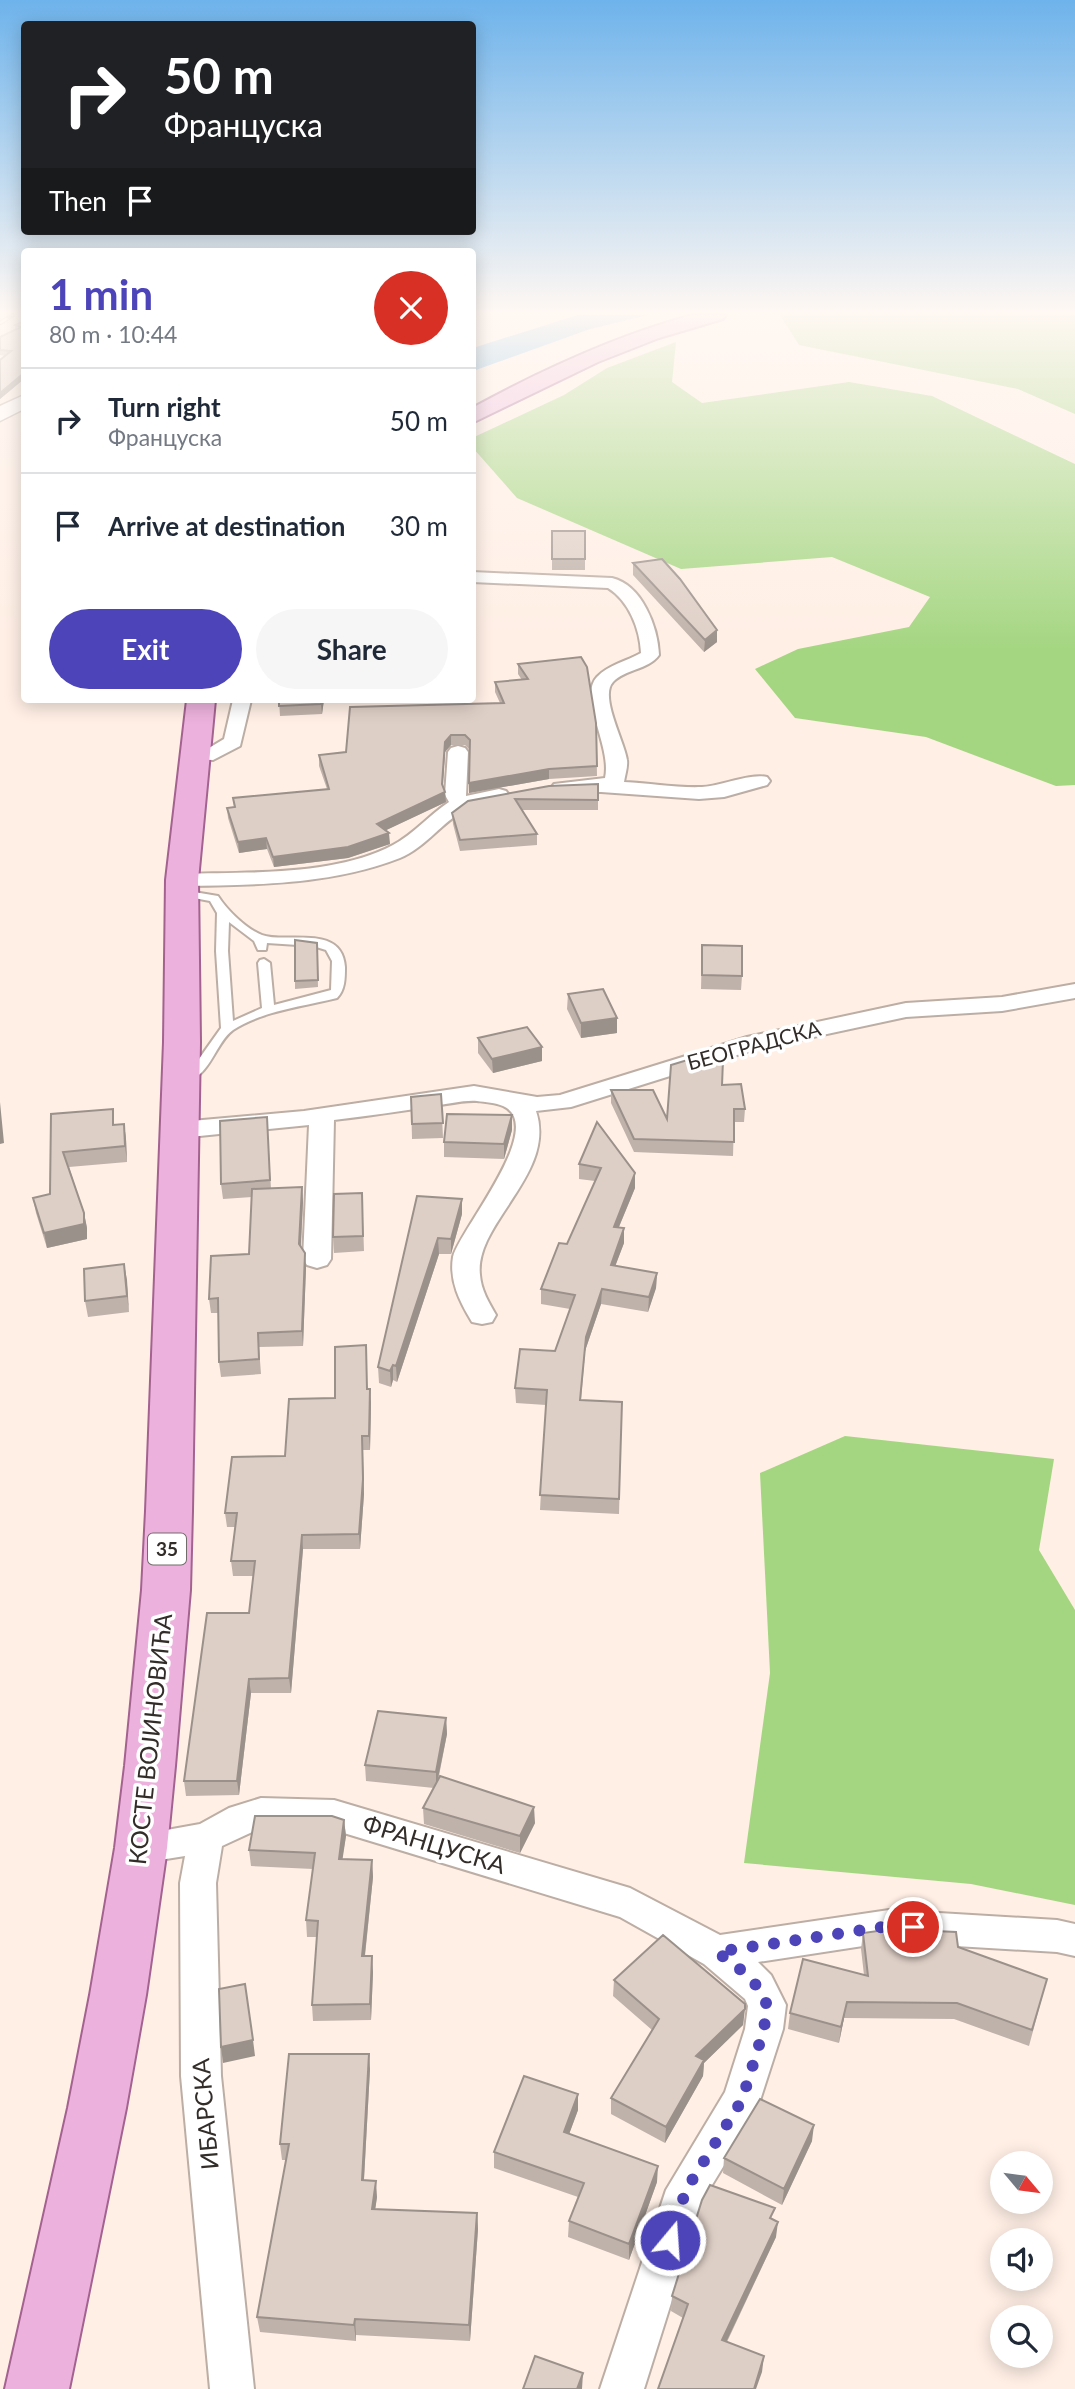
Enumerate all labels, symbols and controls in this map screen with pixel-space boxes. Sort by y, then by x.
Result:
text: 50 m [164,46,274,104]
icon: right [49,49,140,140]
text: Француска [164,105,323,144]
icon: arrive [121,182,159,220]
text: Then [49,185,107,217]
text: 1 min [49,269,153,319]
button: close [374,271,448,345]
text: 80 m · 10:44 [49,320,177,348]
text: Turn right [108,391,221,423]
icon: right [49,402,87,440]
text: 50 m [390,405,448,437]
text: Француска [108,423,222,451]
icon: arrive [49,507,87,545]
text: Arrive at destination [108,510,345,542]
text: 30 m [390,510,448,542]
button: Exit [49,609,242,689]
button: Share [256,609,448,689]
street label: БЕОГРАДСКА [684,1014,824,1074]
road number: 35 [148,1534,186,1564]
street label: КОСТЕ ВОЈИНОВИЋА [122,1611,177,1866]
street label: ФРАНЦУСКА [360,1808,510,1879]
pin [883,1897,943,1957]
icon: arrive [894,1908,932,1946]
street label: ИБАРСКА [185,2056,224,2171]
north arrow [990,2151,1054,2214]
map controls [990,2151,1053,2368]
position arrow [633,2203,707,2277]
button: sound [990,2228,1053,2291]
button: search [990,2305,1053,2368]

